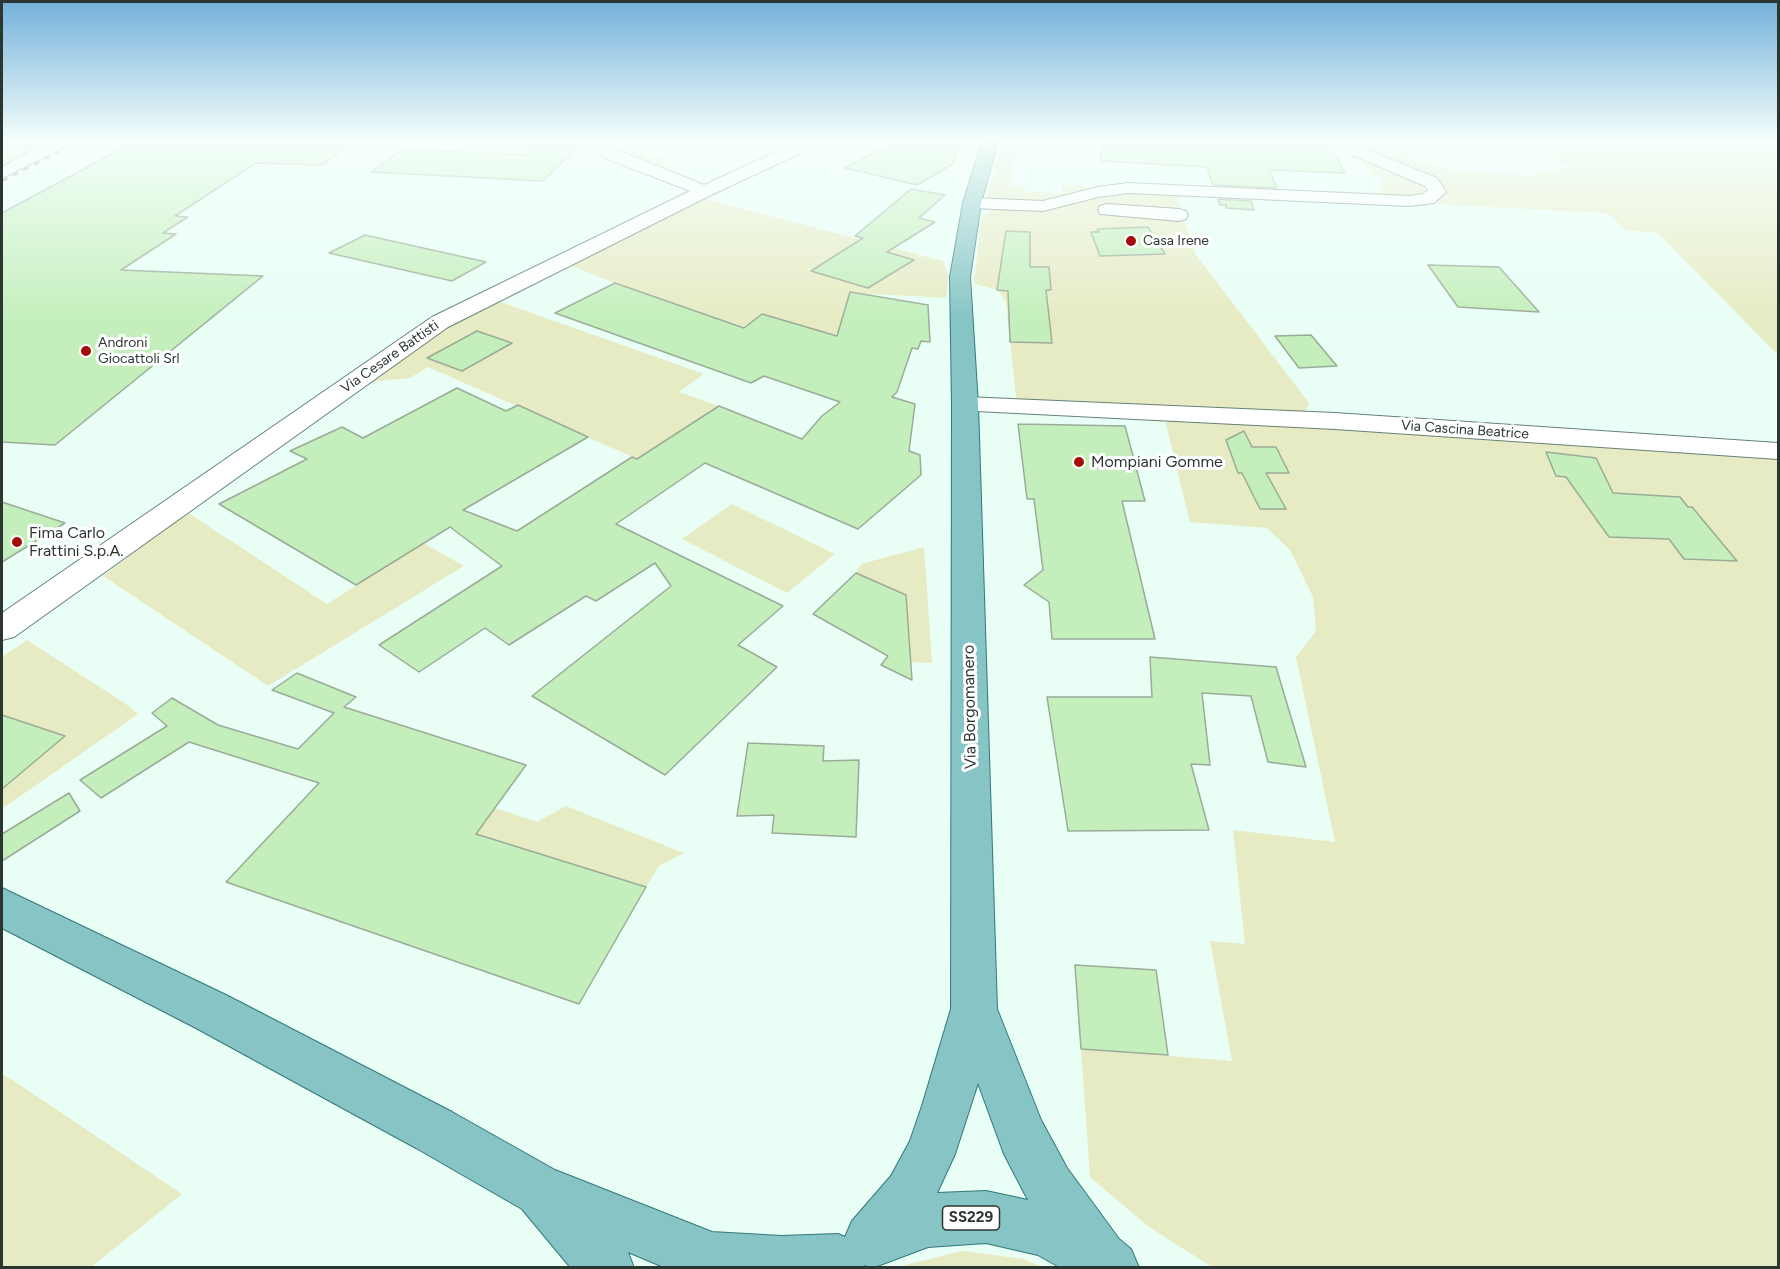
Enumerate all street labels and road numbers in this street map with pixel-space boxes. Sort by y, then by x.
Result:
street label: Via Cesare Battisti [338,317,442,397]
street label: Via Cascina Beatrice [1400,417,1530,443]
street label: Via Borgomanero [959,645,981,769]
road number: SS229 [942,1206,1000,1230]

